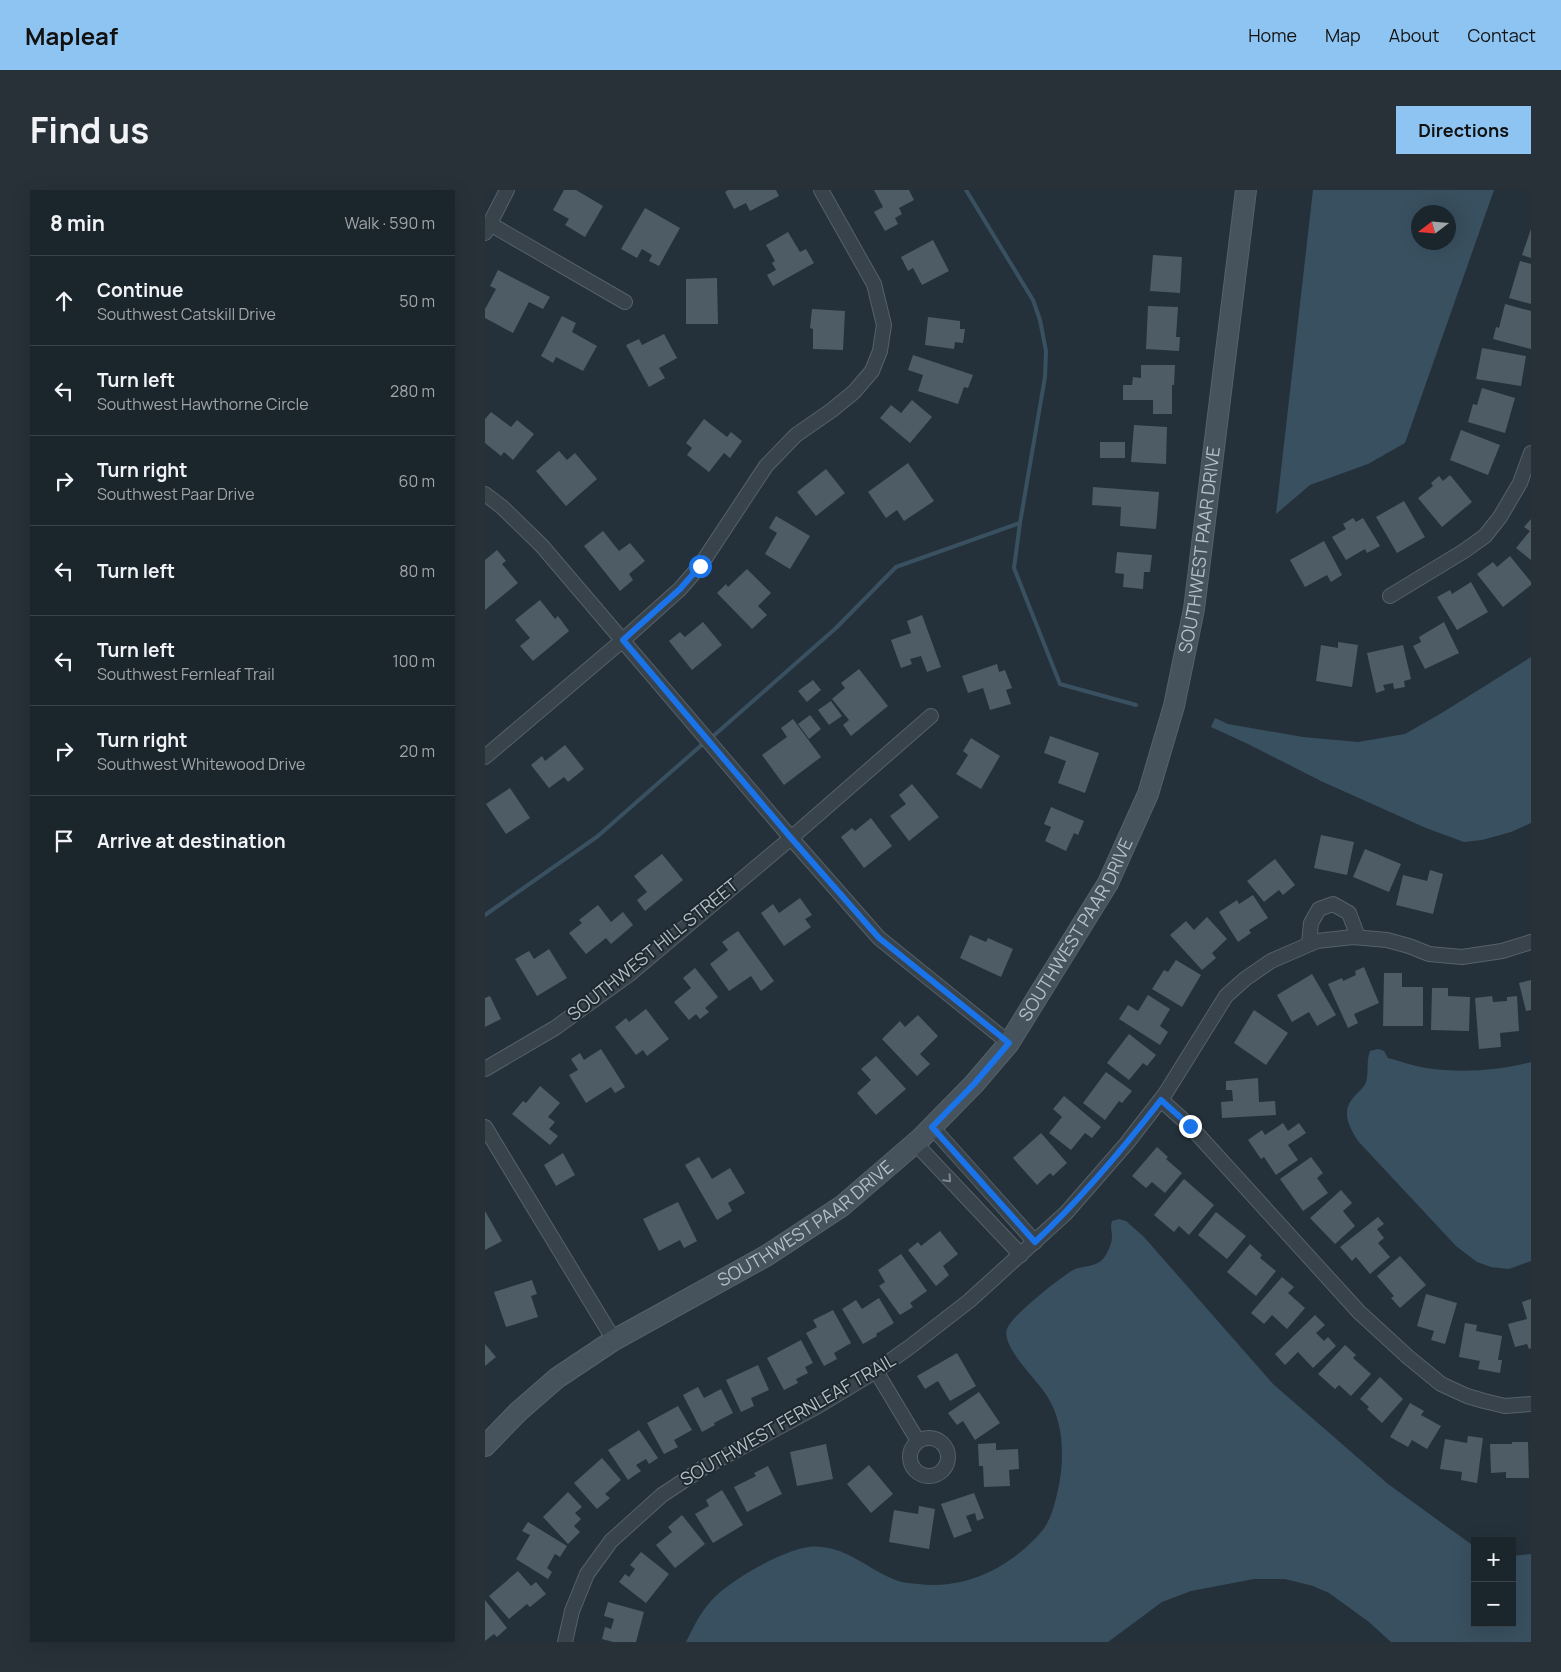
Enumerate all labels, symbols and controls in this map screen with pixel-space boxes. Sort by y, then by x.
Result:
text: Mapleaf [25,19,118,52]
text: Home [1248,23,1297,47]
text: Map [1325,23,1361,47]
text: About [1389,23,1439,47]
text: Contact [1467,23,1536,47]
text: Find us [30,106,149,154]
button: Directions [1396,106,1531,154]
north arrow [1411,205,1456,250]
text: 8 min [50,209,105,237]
text: Walk · 590 m [344,212,435,234]
text: Continue [97,277,183,303]
icon: ahead [50,287,78,315]
text: 50 m [399,290,435,312]
text: Southwest Catskill Drive [97,303,276,325]
text: Turn left [97,367,175,393]
icon: left [50,377,78,405]
text: 280 m [390,380,435,402]
text: Southwest Hawthorne Circle [97,393,309,415]
street label: SOUTHWEST PAAR DRIVE [1172,445,1225,655]
text: Turn right [97,457,187,483]
icon: right [50,467,78,495]
text: 60 m [399,470,435,492]
text: Southwest Paar Drive [97,483,255,505]
route start [689,555,712,578]
icon: left [50,557,78,585]
text: Turn left [97,558,175,584]
text: 80 m [399,560,435,582]
text: Turn left [97,637,175,663]
icon: left [50,647,78,675]
text: 100 m [392,650,435,672]
text: Southwest Fernleaf Trail [97,663,275,685]
text: Turn right [97,727,187,753]
icon: right [50,737,78,765]
text: 20 m [399,740,435,762]
text: Southwest Whitewood Drive [97,753,305,775]
icon: arrive [50,827,78,855]
text: Arrive at destination [97,828,286,854]
street label: SOUTHWEST PAAR DRIVE [1012,834,1138,1025]
street label: SOUTHWEST HILL STREET [562,873,743,1026]
route end [1179,1115,1202,1138]
street label: SOUTHWEST PAAR DRIVE [713,1154,898,1292]
one-way arrow [942,1173,951,1182]
street label: SOUTHWEST FERNLEAF TRAIL [676,1348,899,1491]
map controls [1471,1537,1516,1627]
button: + [1471,1537,1516,1582]
button: − [1471,1582,1516,1627]

